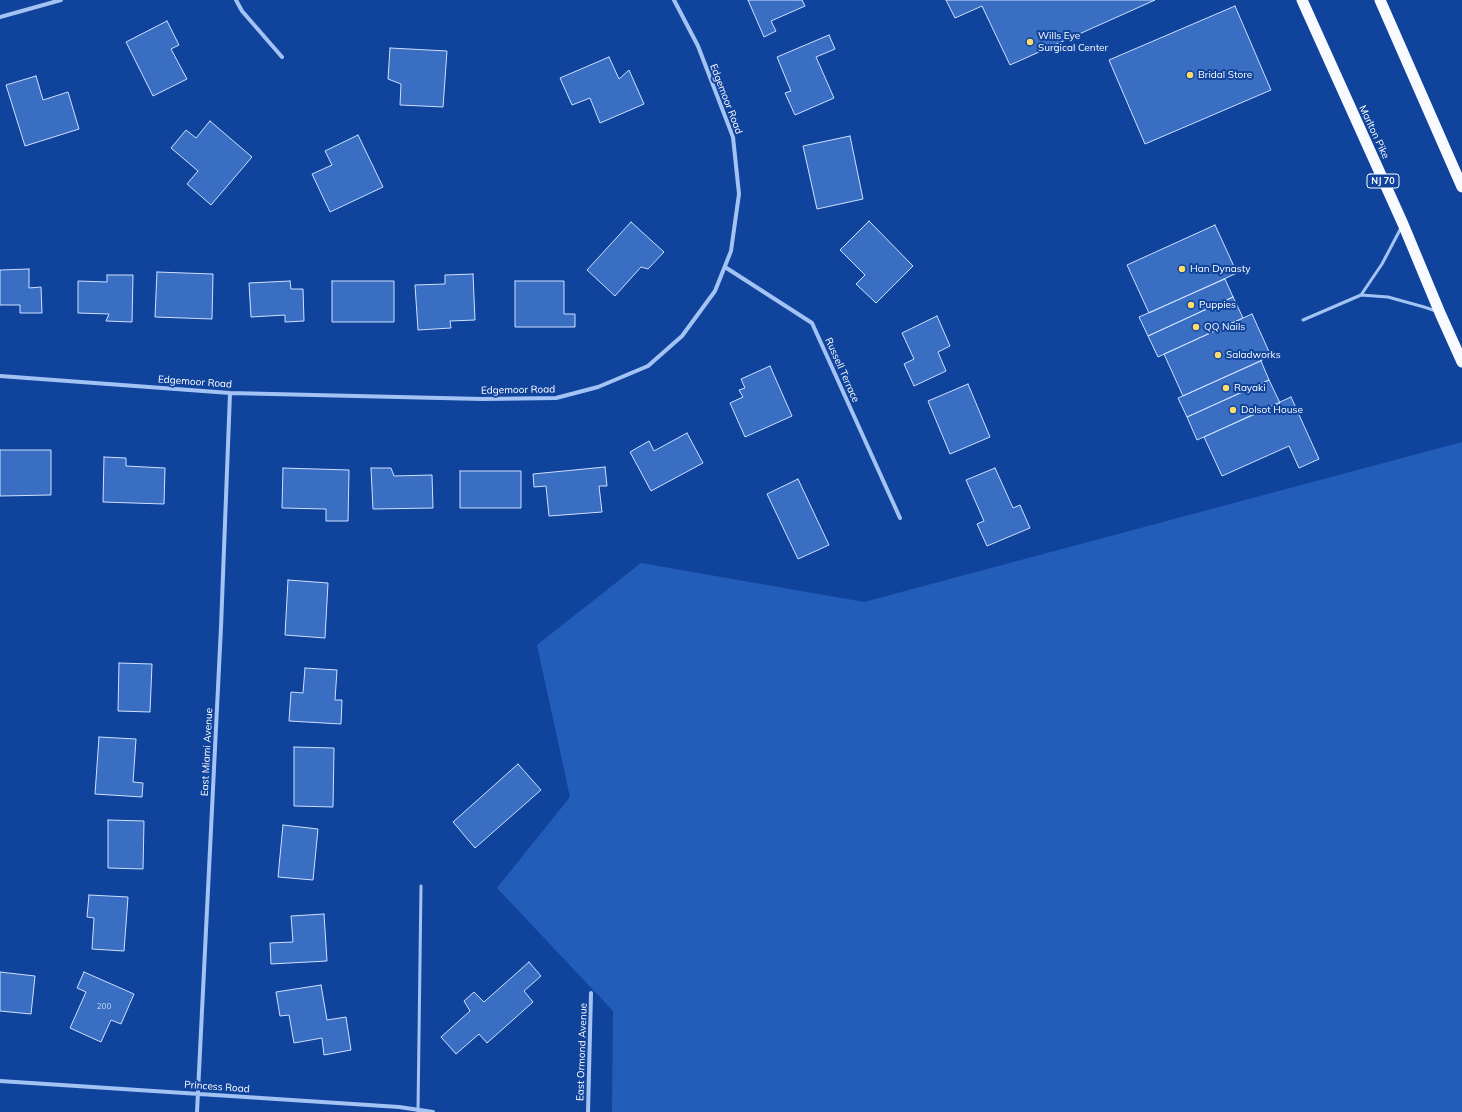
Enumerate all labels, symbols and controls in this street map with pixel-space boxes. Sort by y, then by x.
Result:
place label: Wills Eye Surgical Center [1038,30,1108,54]
marker: Wills Eye Surgical Center [1025,37,1035,47]
street label: Edgemoor Road [707,62,745,136]
place label: Bridal Store [1198,69,1252,81]
marker: Bridal Store [1185,70,1195,80]
street label: Marlton Pike [1356,103,1392,161]
road number: NJ 70 [1367,174,1399,188]
place label: Han Dynasty [1190,263,1251,275]
marker: Han Dynasty [1177,264,1187,274]
place label: Puppies [1199,299,1236,311]
marker: Puppies [1186,300,1196,310]
place label: QQ Nails [1204,321,1245,333]
marker: QQ Nails [1191,322,1201,332]
street label: Russell Terrace [822,336,862,404]
place label: Saladworks [1226,349,1281,361]
marker: Saladworks [1213,350,1223,360]
street label: Edgemoor Road [158,373,232,391]
place label: Rayaki [1234,382,1266,394]
street label: Edgemoor Road [481,383,555,397]
marker: Rayaki [1221,383,1231,393]
place label: Dolsot House [1241,404,1303,416]
marker: Dolsot House [1228,405,1238,415]
street label: East Miami Avenue [199,708,215,796]
house number: 200 [97,1002,111,1012]
street label: East Ormond Avenue [574,1003,590,1101]
street label: Princess Road [184,1079,250,1095]

